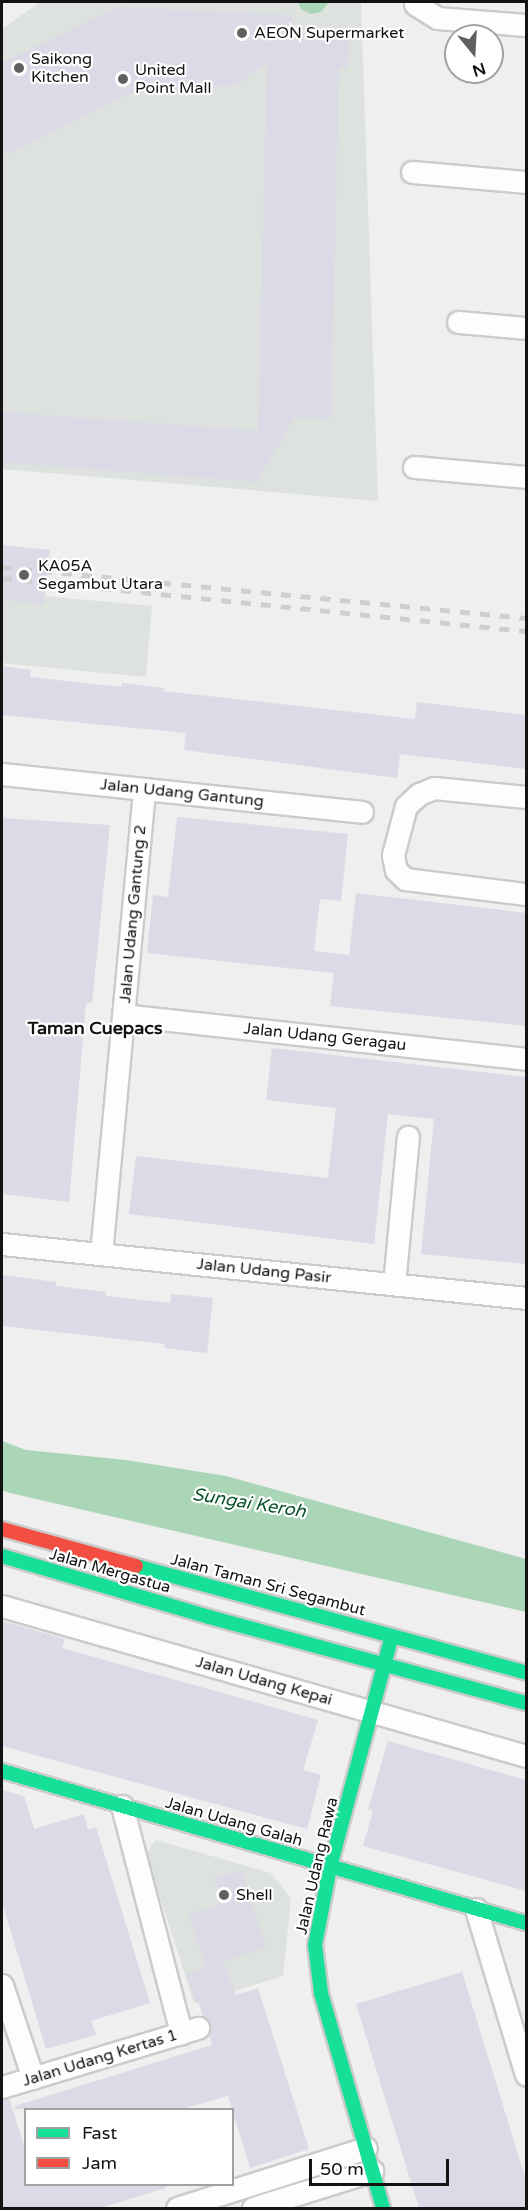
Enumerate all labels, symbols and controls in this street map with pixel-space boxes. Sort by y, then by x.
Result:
place label: AEON Supermarket [254,23,404,43]
north arrow [444,24,504,84]
marker: AEON Supermarket [235,26,249,40]
place label: Saikong Kitchen [31,49,92,87]
text: N [470,58,488,81]
place label: United Point Mall [135,60,211,98]
marker: Saikong Kitchen [12,61,26,75]
marker: United Point Mall [116,72,130,86]
place label: KA05A Segambut Utara [38,556,163,594]
marker: KA05A Segambut Utara [15,566,33,584]
street label: Jalan Udang Gantung [99,775,265,811]
street label: Jalan Udang Gantung 2 [116,824,150,1004]
district label: Taman Cuepacs [27,1017,163,1039]
street label: Jalan Udang Geragau [243,1019,407,1055]
street label: Jalan Udang Pasir [196,1254,332,1288]
water label: Sungai Keroh [191,1483,307,1523]
street label: Jalan Mergastua [47,1545,173,1597]
street label: Jalan Taman Sri Segambut [168,1550,368,1620]
street label: Jalan Udang Kepai [194,1652,334,1710]
street label: Jalan Udang Galah [163,1793,305,1851]
street label: Jalan Udang Rawa [292,1796,342,1936]
place label: Shell [236,1885,272,1905]
marker: Shell [217,1888,231,1902]
street label: Jalan Udang Kertas 1 [20,2025,180,2091]
legend [24,2108,234,2186]
text: Fast [82,2122,117,2144]
scale bar [312,2147,452,2185]
text: Jam [82,2152,117,2174]
text: 50 m [320,2158,364,2180]

